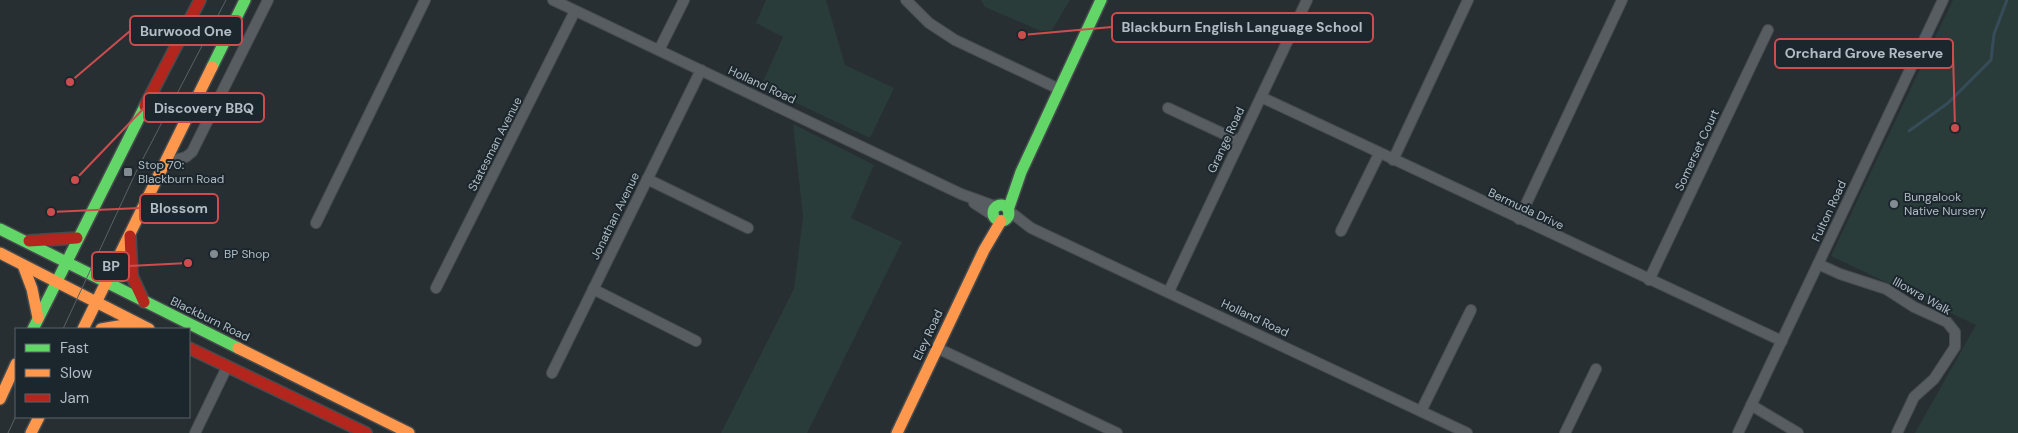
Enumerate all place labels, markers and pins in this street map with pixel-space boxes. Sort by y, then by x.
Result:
callout: Blackburn English Language School [1112,13,1373,42]
callout: Burwood One [130,16,242,45]
callout: Orchard Grove Reserve [1775,39,1953,68]
callout: Discovery BBQ [144,93,264,122]
place label: Stop 70: Blackburn Road [138,157,224,187]
marker: Stop 70: Blackburn Road [122,166,134,178]
place label: Bungalook Native Nursery [1904,189,1986,219]
callout: Blossom [140,194,218,223]
marker: Bungalook Native Nursery [1888,198,1900,210]
place label: BP Shop [224,246,270,262]
marker: BP Shop [208,248,220,260]
callout: BP [92,252,129,281]

